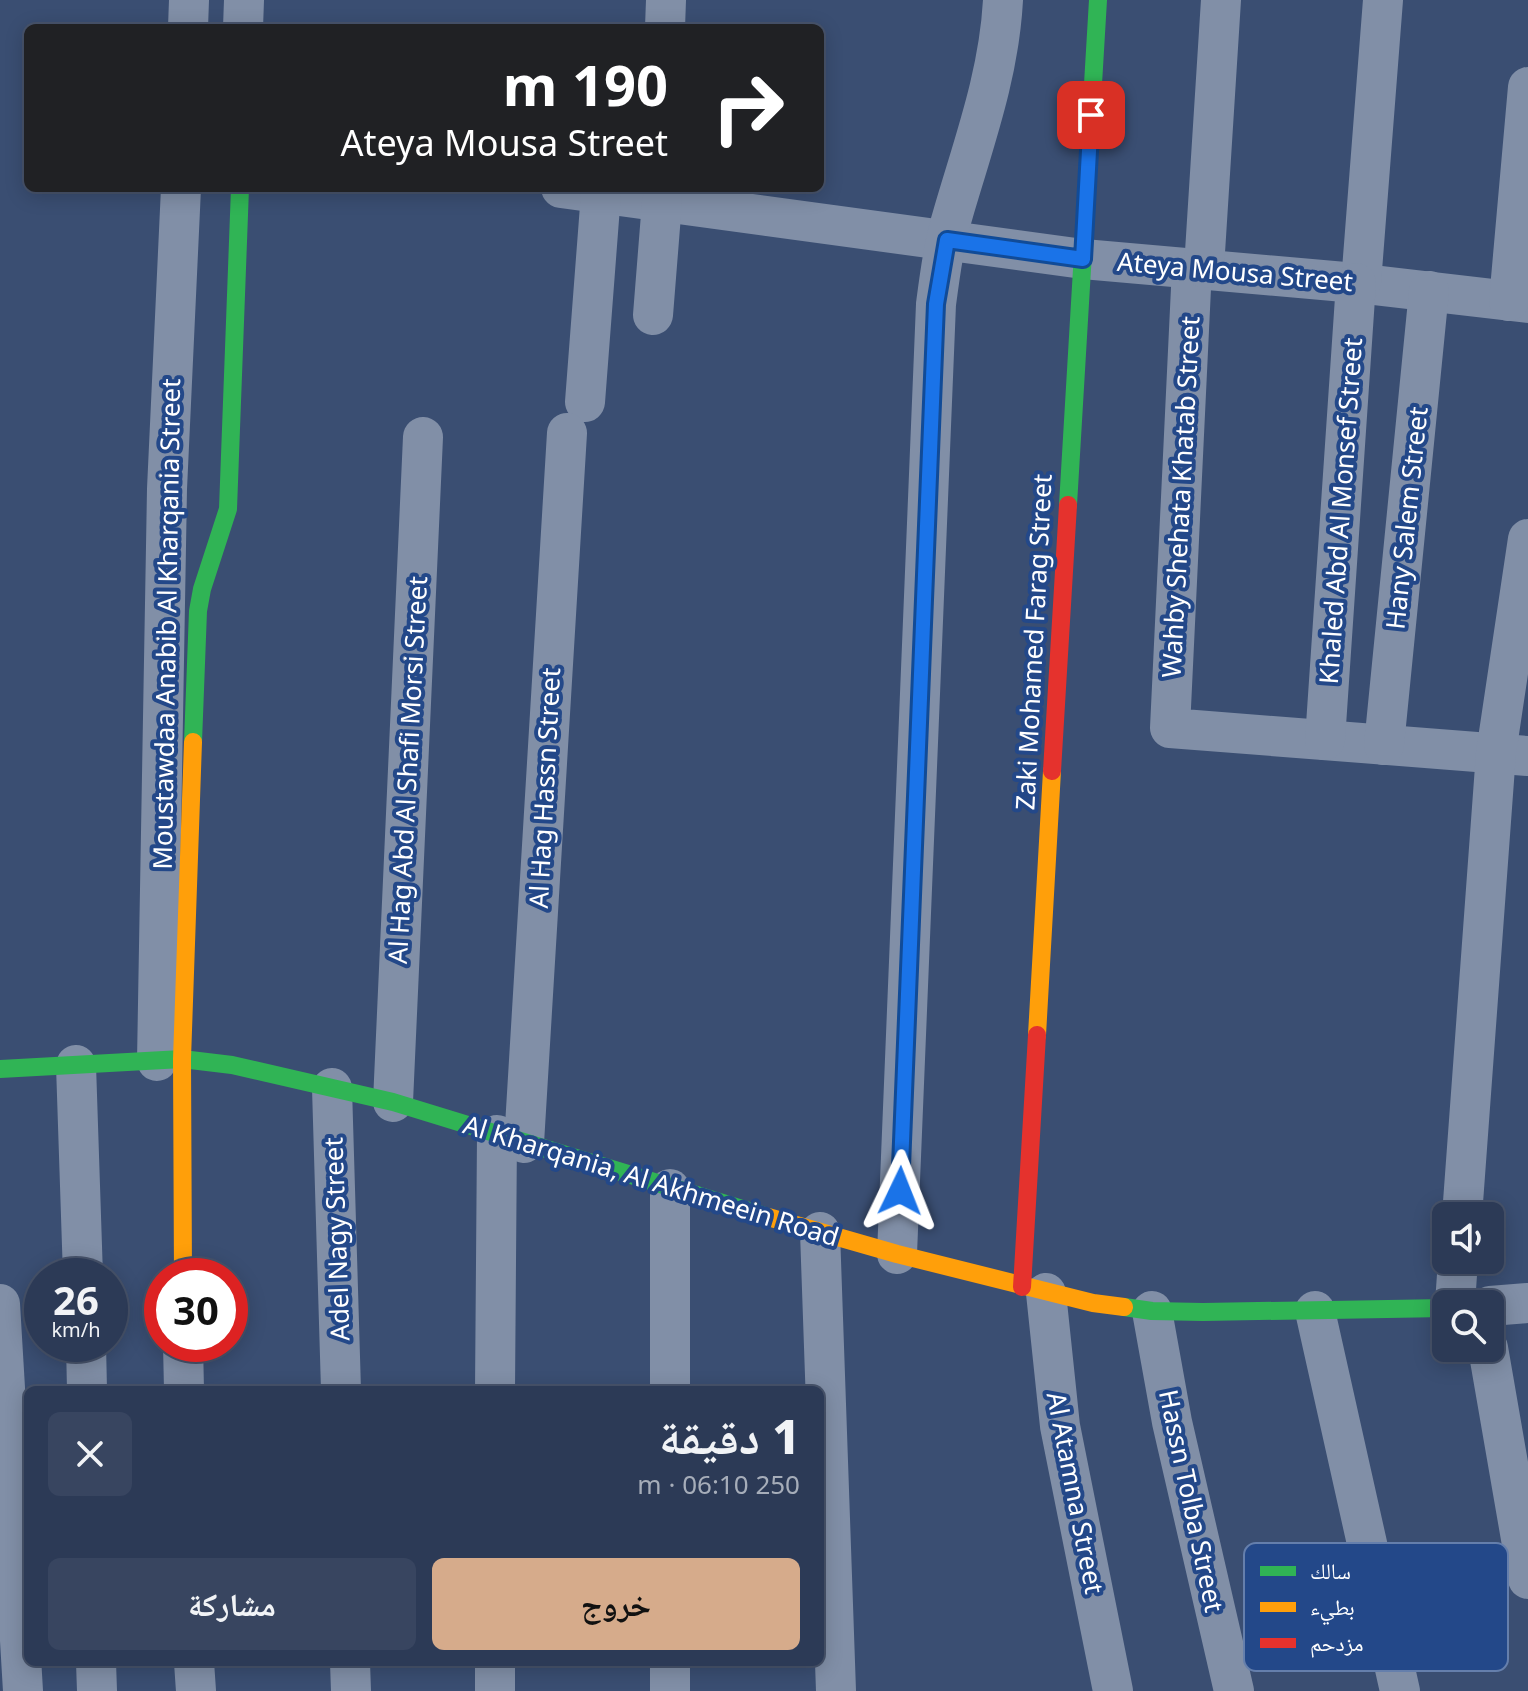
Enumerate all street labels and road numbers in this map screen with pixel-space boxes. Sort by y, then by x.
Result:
street label: Ateya Mousa Street [1116,243,1354,299]
street label: Wahby Shehata Khatab Street [1153,315,1207,679]
street label: Khaled Abd Al Monsef Street [1310,337,1370,685]
street label: Moustawdaa Anabib Al Kharqania Street [144,378,188,870]
street label: Hany Salem Street [1376,405,1436,631]
street label: Zaki Mohamed Farag Street [1006,473,1060,811]
street label: Al Hag Abd Al Shafi Morsi Street [379,575,435,965]
street label: Al Hag Hassn Street [520,667,568,909]
street label: Al Kharqania, Al Akhmeein Road [459,1106,844,1254]
street label: Adel Nagy Street [314,1137,358,1341]
street label: Hassn Tolba Street [1151,1386,1233,1615]
street label: Al Atamna Street [1039,1389,1113,1597]

